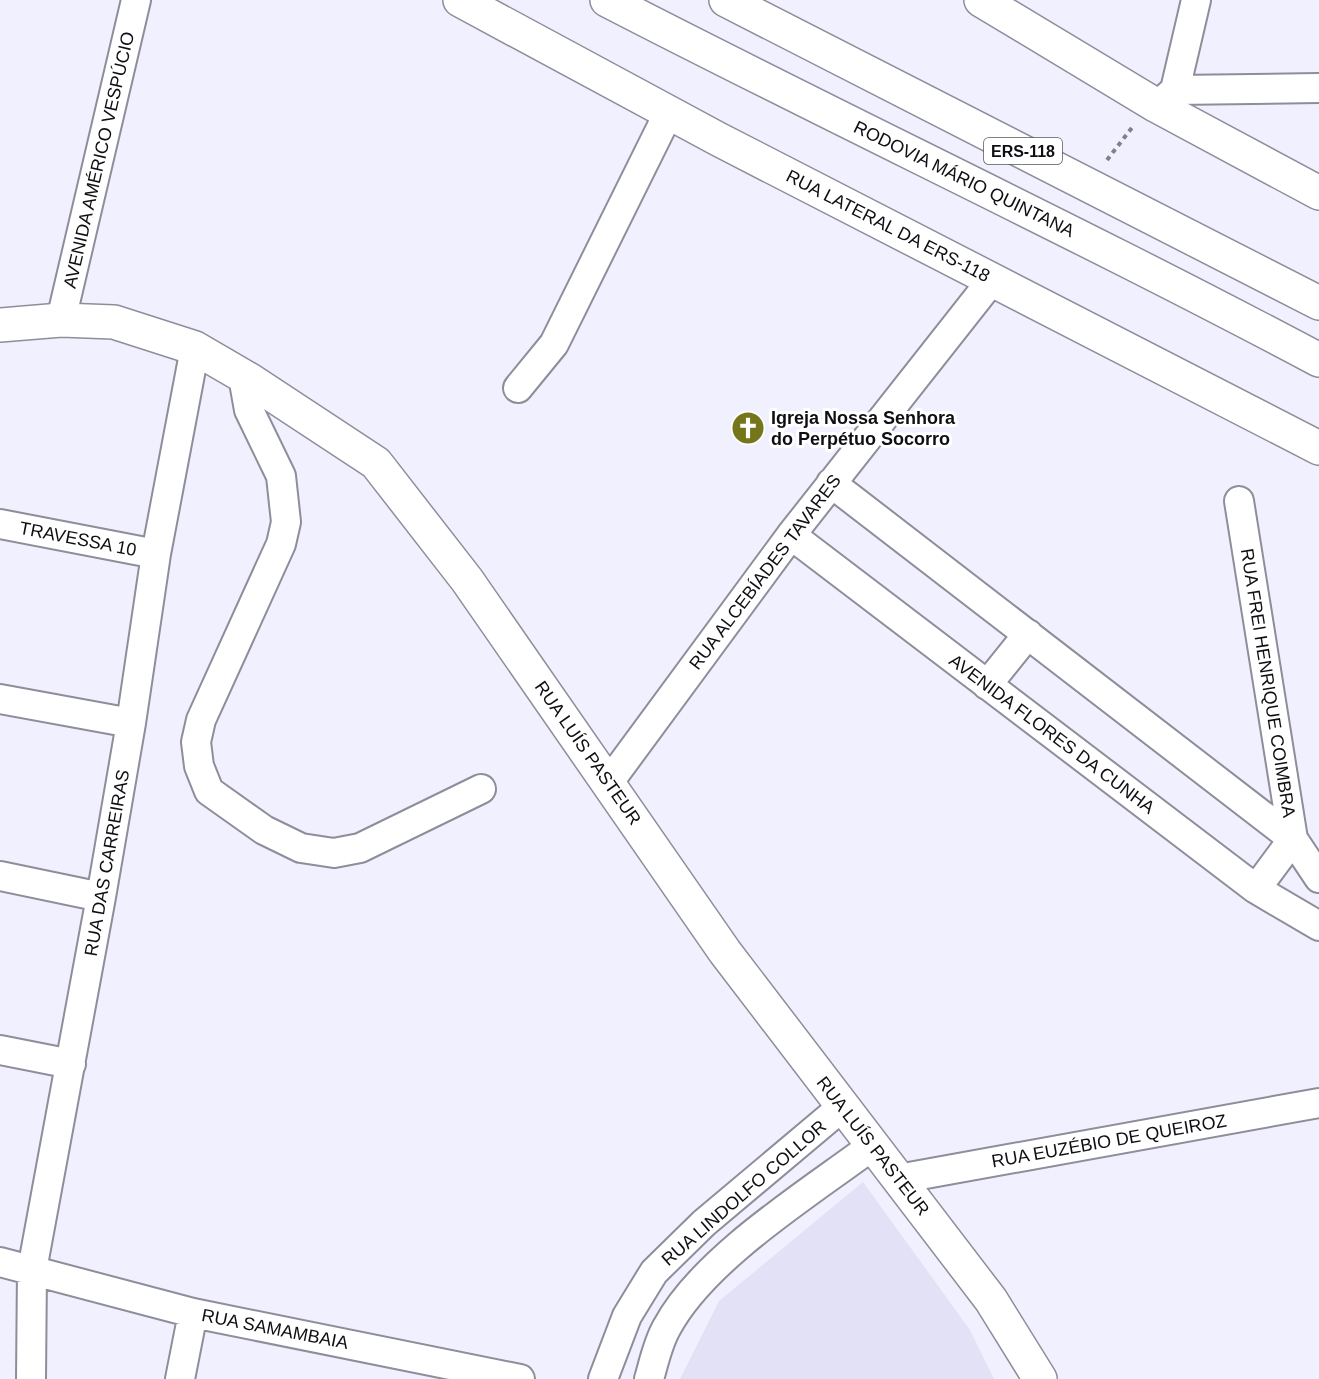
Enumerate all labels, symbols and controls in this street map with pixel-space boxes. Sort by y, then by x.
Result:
street label: AVENIDA AMÉRICO VESPÚCIO [59,30,138,290]
street label: RODOVIA MÁRIO QUINTANA [851,117,1077,241]
road number: ERS-118 [984,138,1062,164]
street label: RUA LATERAL DA ERS-118 [783,166,993,286]
place label: Igreja Nossa Senhora do Perpétuo Socorro [771,408,956,449]
church icon: Igreja Nossa Senhora do Perpétuo Socorro [730,410,766,446]
street label: RUA ALCEBÍADES TAVARES [685,471,845,673]
street label: TRAVESSA 10 [18,518,138,560]
street label: RUA FREI HENRIQUE COIMBRA [1237,547,1299,819]
street label: AVENIDA FLORES DA CUNHA [945,650,1159,818]
street label: RUA LUÍS PASTEUR [531,677,645,829]
street label: RUA DAS CARREIRAS [81,768,133,958]
street label: RUA LUÍS PASTEUR [813,1073,933,1219]
street label: RUA EUZÉBIO DE QUEIROZ [990,1110,1228,1172]
street label: RUA LINDOLFO COLLOR [658,1116,830,1270]
street label: RUA SAMAMBAIA [200,1305,350,1353]

